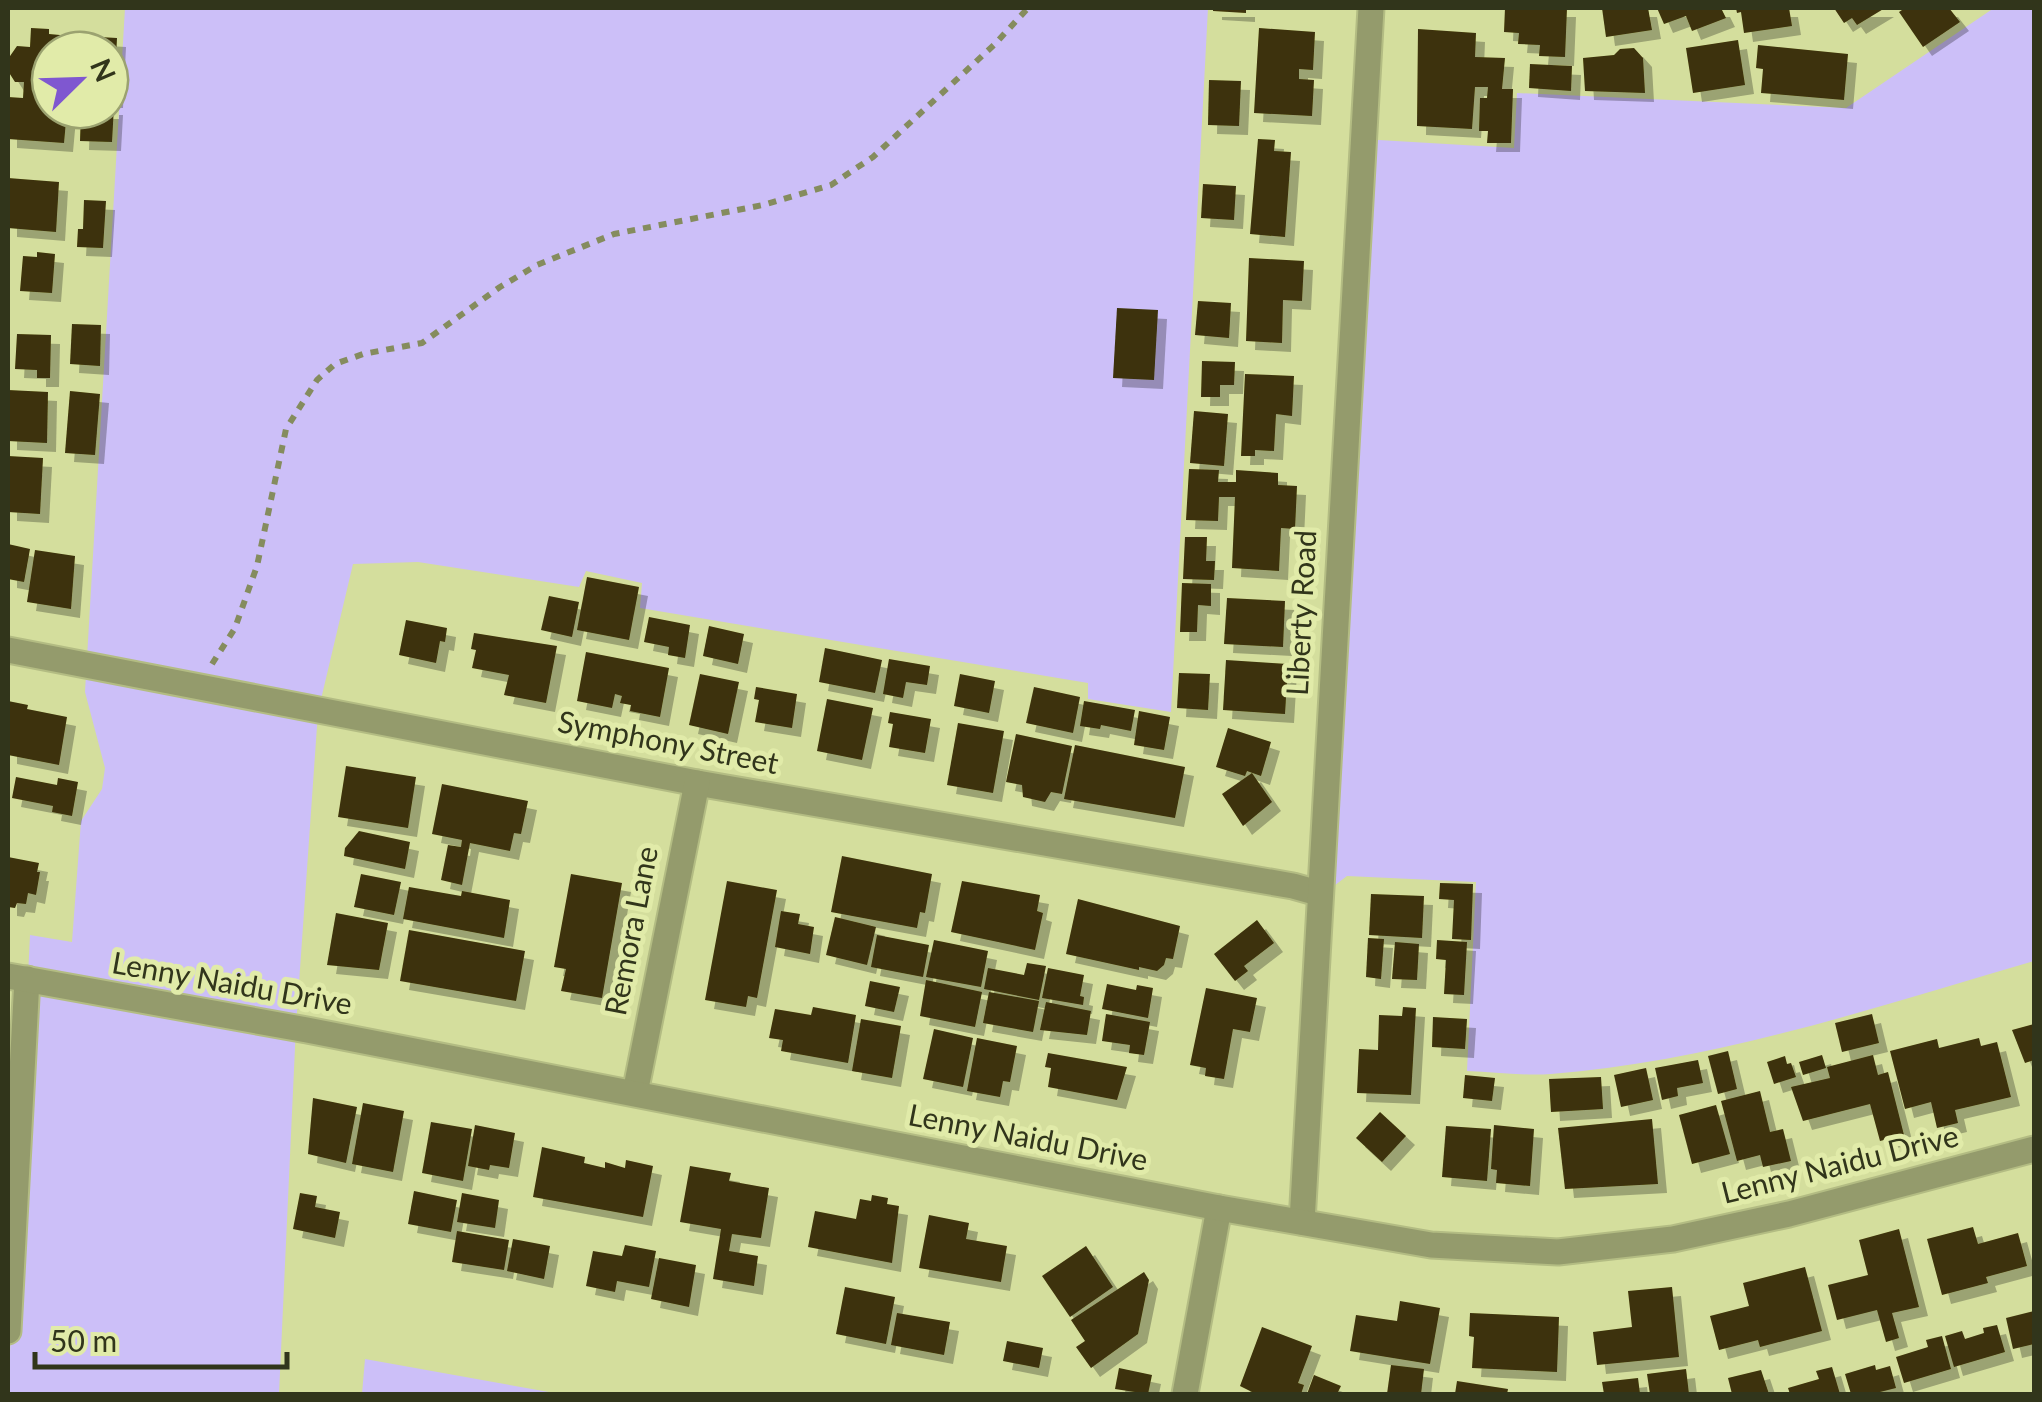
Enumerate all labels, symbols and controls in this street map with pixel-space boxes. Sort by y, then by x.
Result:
north arrow [30,30,130,130]
text: N [84,53,124,86]
street label: Liberty Road [1278,529,1322,697]
street label: Symphony Street [555,702,782,780]
street label: Remora Lane [596,843,664,1018]
street label: Lenny Naidu Drive [110,943,355,1021]
street label: Lenny Naidu Drive [906,1095,1151,1177]
street label: Lenny Naidu Drive [1717,1116,1962,1210]
scale bar [35,1307,288,1369]
text: 50 m [50,1322,117,1358]

